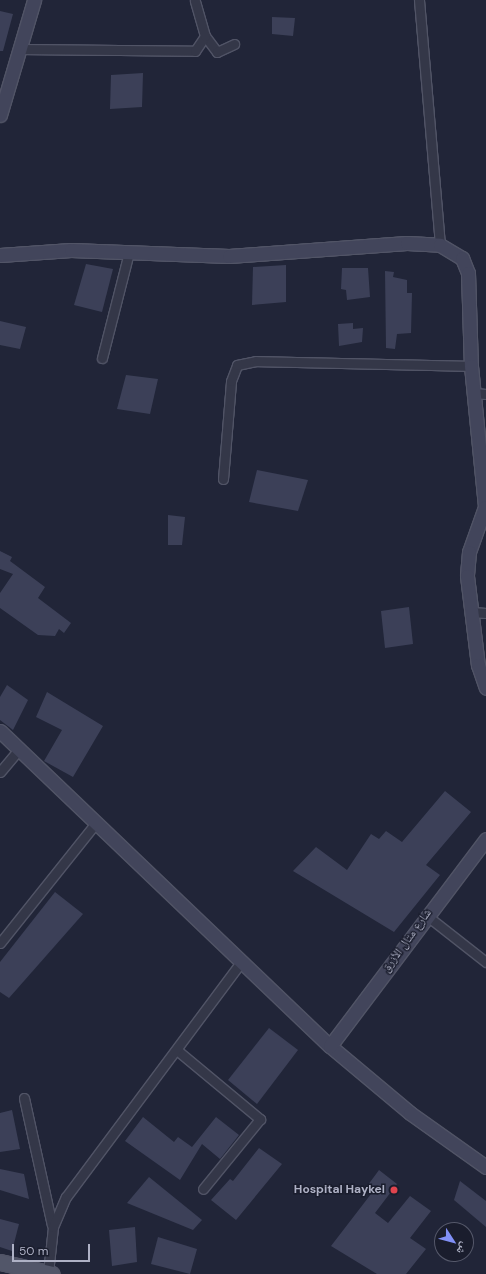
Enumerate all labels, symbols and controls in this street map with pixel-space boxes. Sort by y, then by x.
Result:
street label: شارع متال الأزرق [379,906,435,976]
place label: Hospital Haykel [294,1183,385,1197]
marker: Hospital Haykel [388,1184,400,1196]
north arrow [434,1222,474,1262]
scale bar [14,1236,92,1262]
text: ش [454,1240,472,1257]
text: 50 m [19,1243,48,1259]

